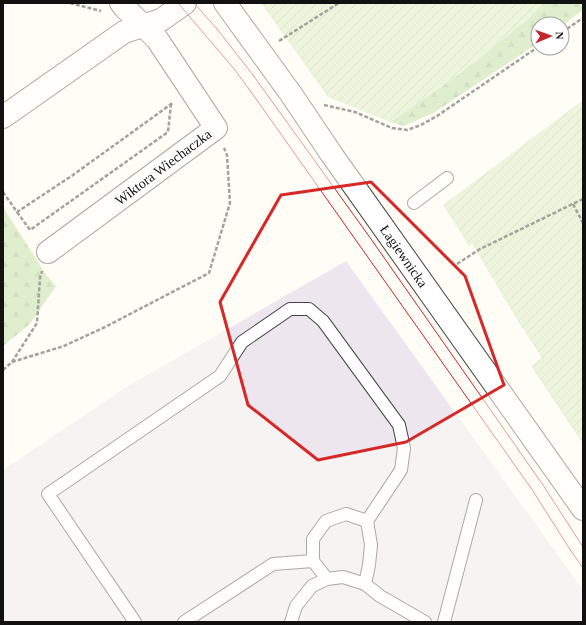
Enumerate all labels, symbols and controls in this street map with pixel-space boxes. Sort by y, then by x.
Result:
north arrow [530,16,570,56]
text: N [554,31,566,40]
street label: Wiktora Wiechaczka [112,126,215,208]
street label: Łagiewnicka [377,222,431,291]

